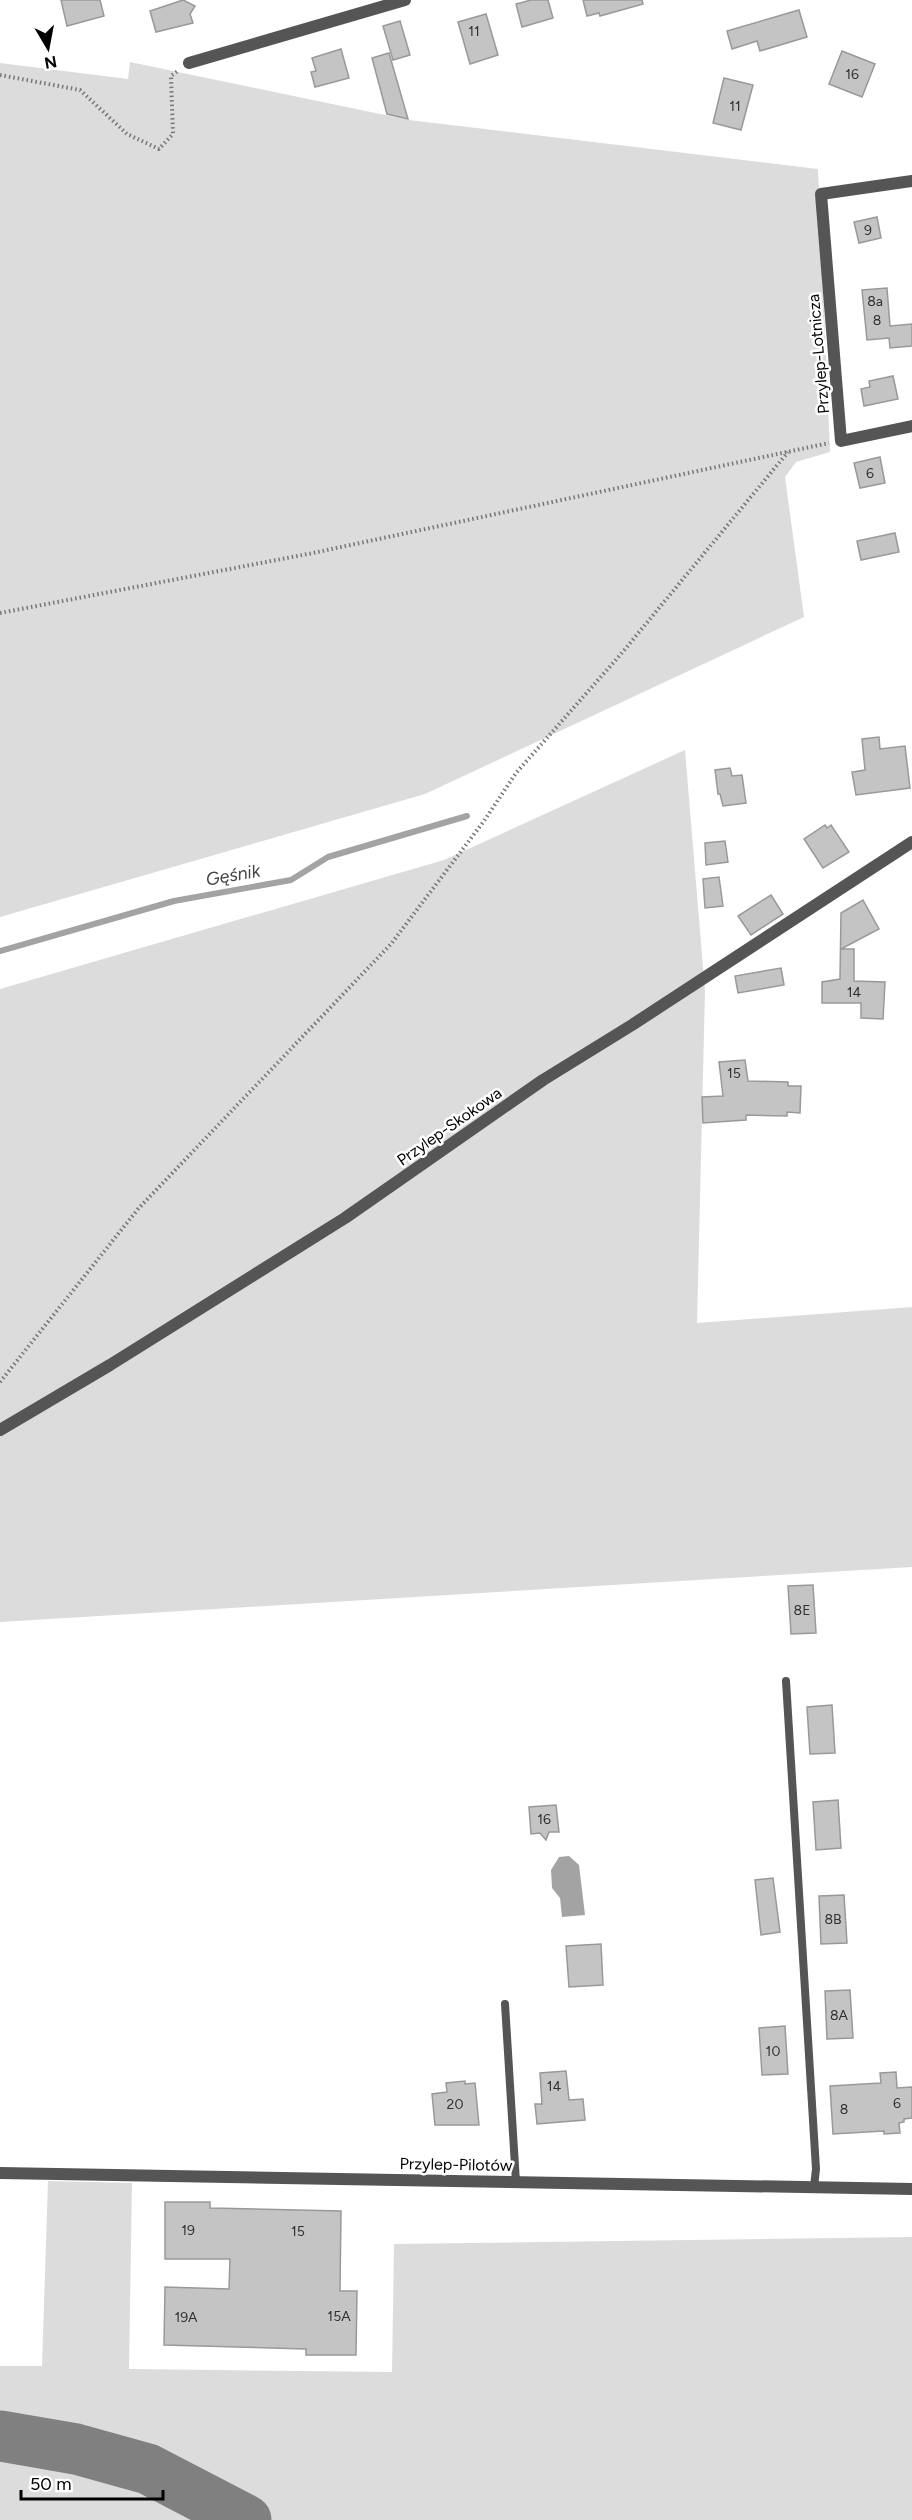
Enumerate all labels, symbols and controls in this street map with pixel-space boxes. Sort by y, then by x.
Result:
north arrow [18,18,78,78]
house number: 11 [468,23,480,40]
text: N [43,52,58,73]
house number: 16 [845,66,859,83]
house number: 11 [729,98,741,115]
house number: 9 [864,222,872,239]
street label: Przylep-Lotnicza [804,293,833,415]
house number: 8a [867,293,883,310]
house number: 8 [873,312,881,329]
house number: 6 [866,465,874,482]
water label: Gęśnik [204,859,263,891]
house number: 14 [847,984,862,1001]
house number: 15 [727,1065,741,1082]
street label: Przylep-Skokowa [393,1083,505,1170]
house number: 8E [794,1602,810,1619]
house number: 16 [537,1811,551,1828]
house number: 8B [824,1911,842,1928]
house number: 8A [830,2007,849,2024]
house number: 10 [766,2043,780,2060]
house number: 14 [547,2078,562,2095]
house number: 6 [893,2095,901,2112]
house number: 20 [447,2096,463,2113]
house number: 8 [840,2101,848,2118]
street label: Przylep-Pilotów [400,2154,513,2175]
house number: 19 [181,2222,195,2239]
house number: 15 [291,2223,305,2240]
house number: 15A [327,2308,351,2325]
house number: 19A [174,2309,198,2326]
scale bar [21,2463,164,2501]
text: 50 m [30,2473,72,2495]

